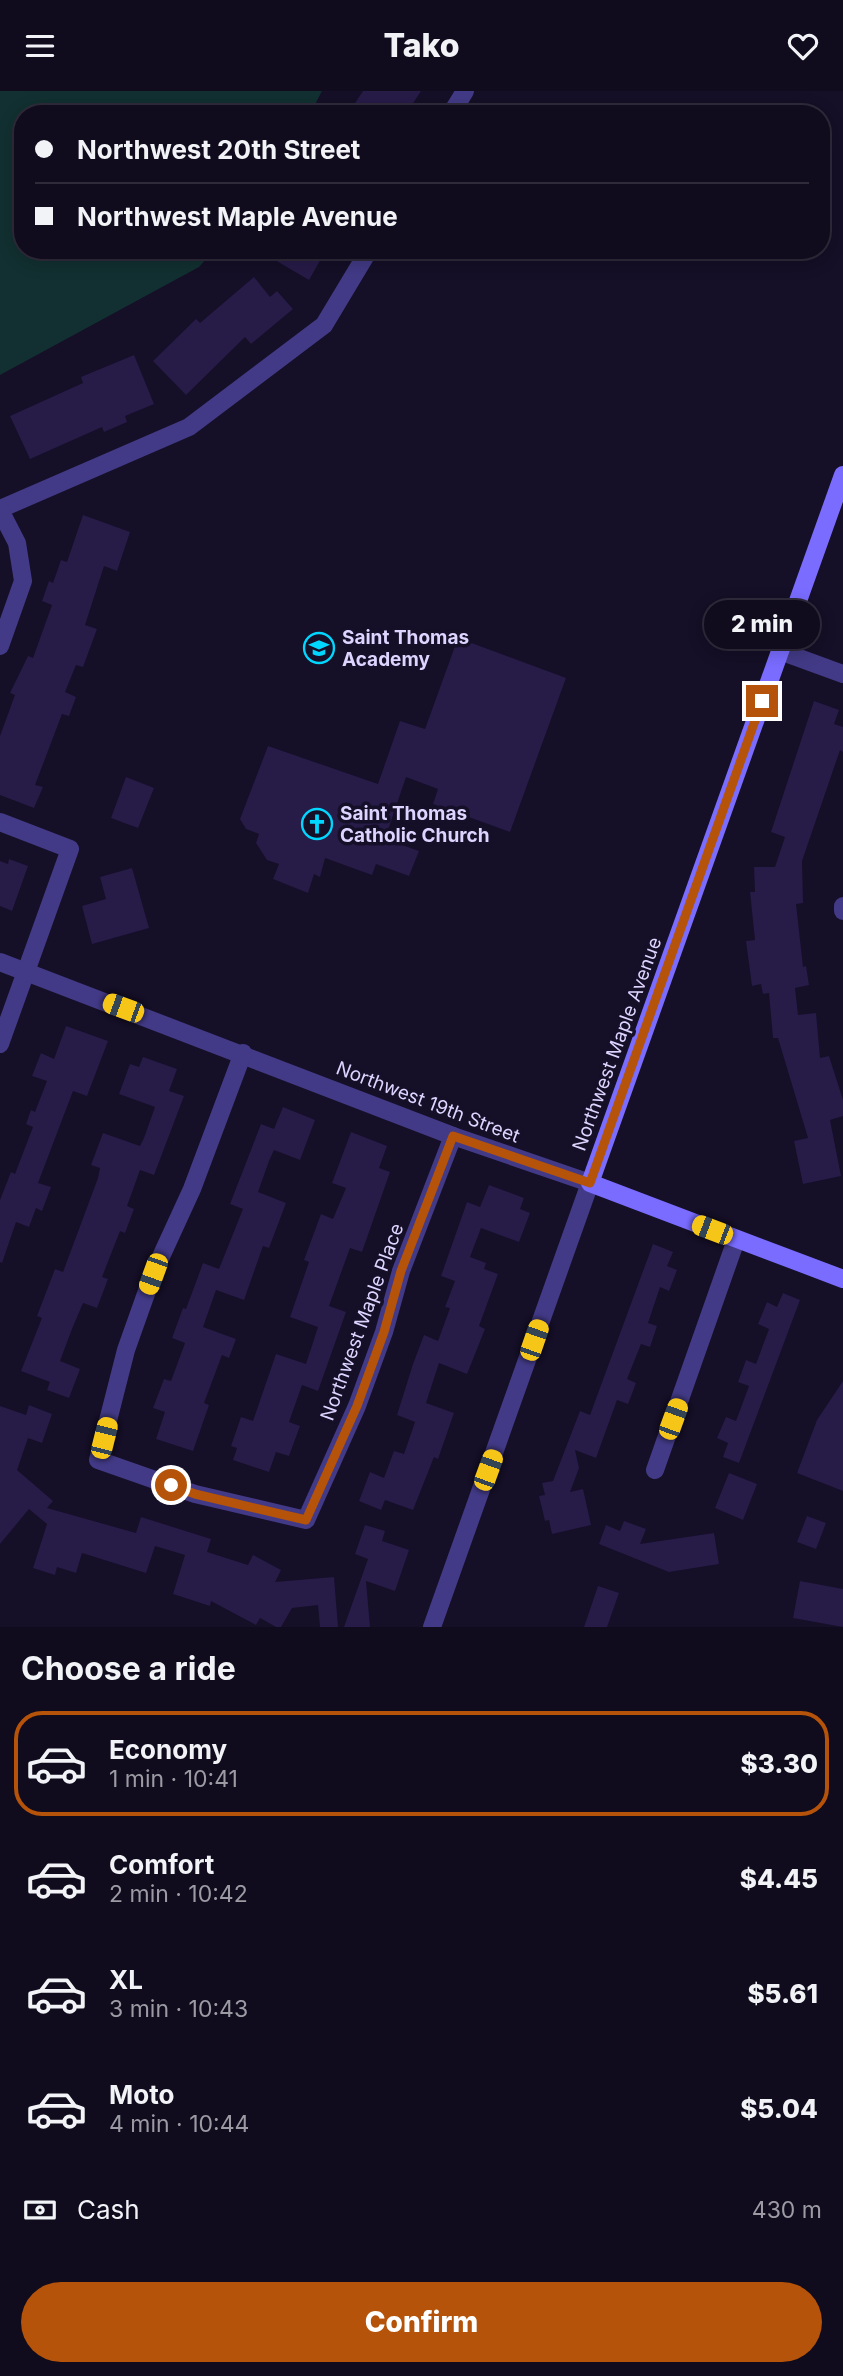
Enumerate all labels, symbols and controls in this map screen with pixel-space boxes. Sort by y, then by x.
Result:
text: Tako [383,26,460,65]
icon: menu [21,27,59,65]
icon: heart [784,27,822,65]
text: Northwest 20th Street [77,134,360,165]
text: Northwest Maple Avenue [77,201,398,232]
callout: 2 min [704,599,820,649]
text: 2 min [731,610,793,638]
place label: Saint Thomas Academy [342,626,469,671]
school or university icon: Saint Thomas Academy [302,631,336,665]
route end [746,685,778,717]
place label: Saint Thomas Catholic Church [340,802,490,847]
church icon: Saint Thomas Catholic Church [300,807,334,841]
street label: Northwest Maple Avenue [568,934,666,1154]
car [100,991,147,1025]
street label: Northwest 19th Street [333,1056,523,1148]
car [689,1213,736,1247]
street label: Northwest Maple Place [316,1220,408,1424]
car [136,1251,171,1297]
car [518,1317,551,1363]
car [656,1396,691,1442]
car [89,1415,120,1461]
car [471,1447,506,1493]
route start [155,1469,187,1501]
text: Choose a ride [21,1649,236,1688]
icon: car [25,1732,88,1795]
text: Economy [109,1734,227,1765]
text: $3.30 [741,1748,818,1779]
text: 1 min · 10:41 [109,1765,238,1793]
icon: car [25,1847,88,1910]
text: Comfort [109,1849,214,1880]
text: $4.45 [740,1863,818,1894]
text: 2 min · 10:42 [109,1880,248,1908]
icon: car [25,1962,88,2025]
text: XL [109,1964,143,1995]
text: $5.61 [747,1978,818,2009]
text: 3 min · 10:43 [109,1995,248,2023]
icon: car [25,2077,88,2140]
text: Moto [109,2079,174,2110]
text: $5.04 [740,2093,818,2124]
text: 4 min · 10:44 [109,2110,249,2138]
icon: cash [21,2191,59,2229]
text: Cash [77,2194,140,2225]
text: 430 m [752,2196,822,2224]
button: Confirm [21,2282,822,2362]

